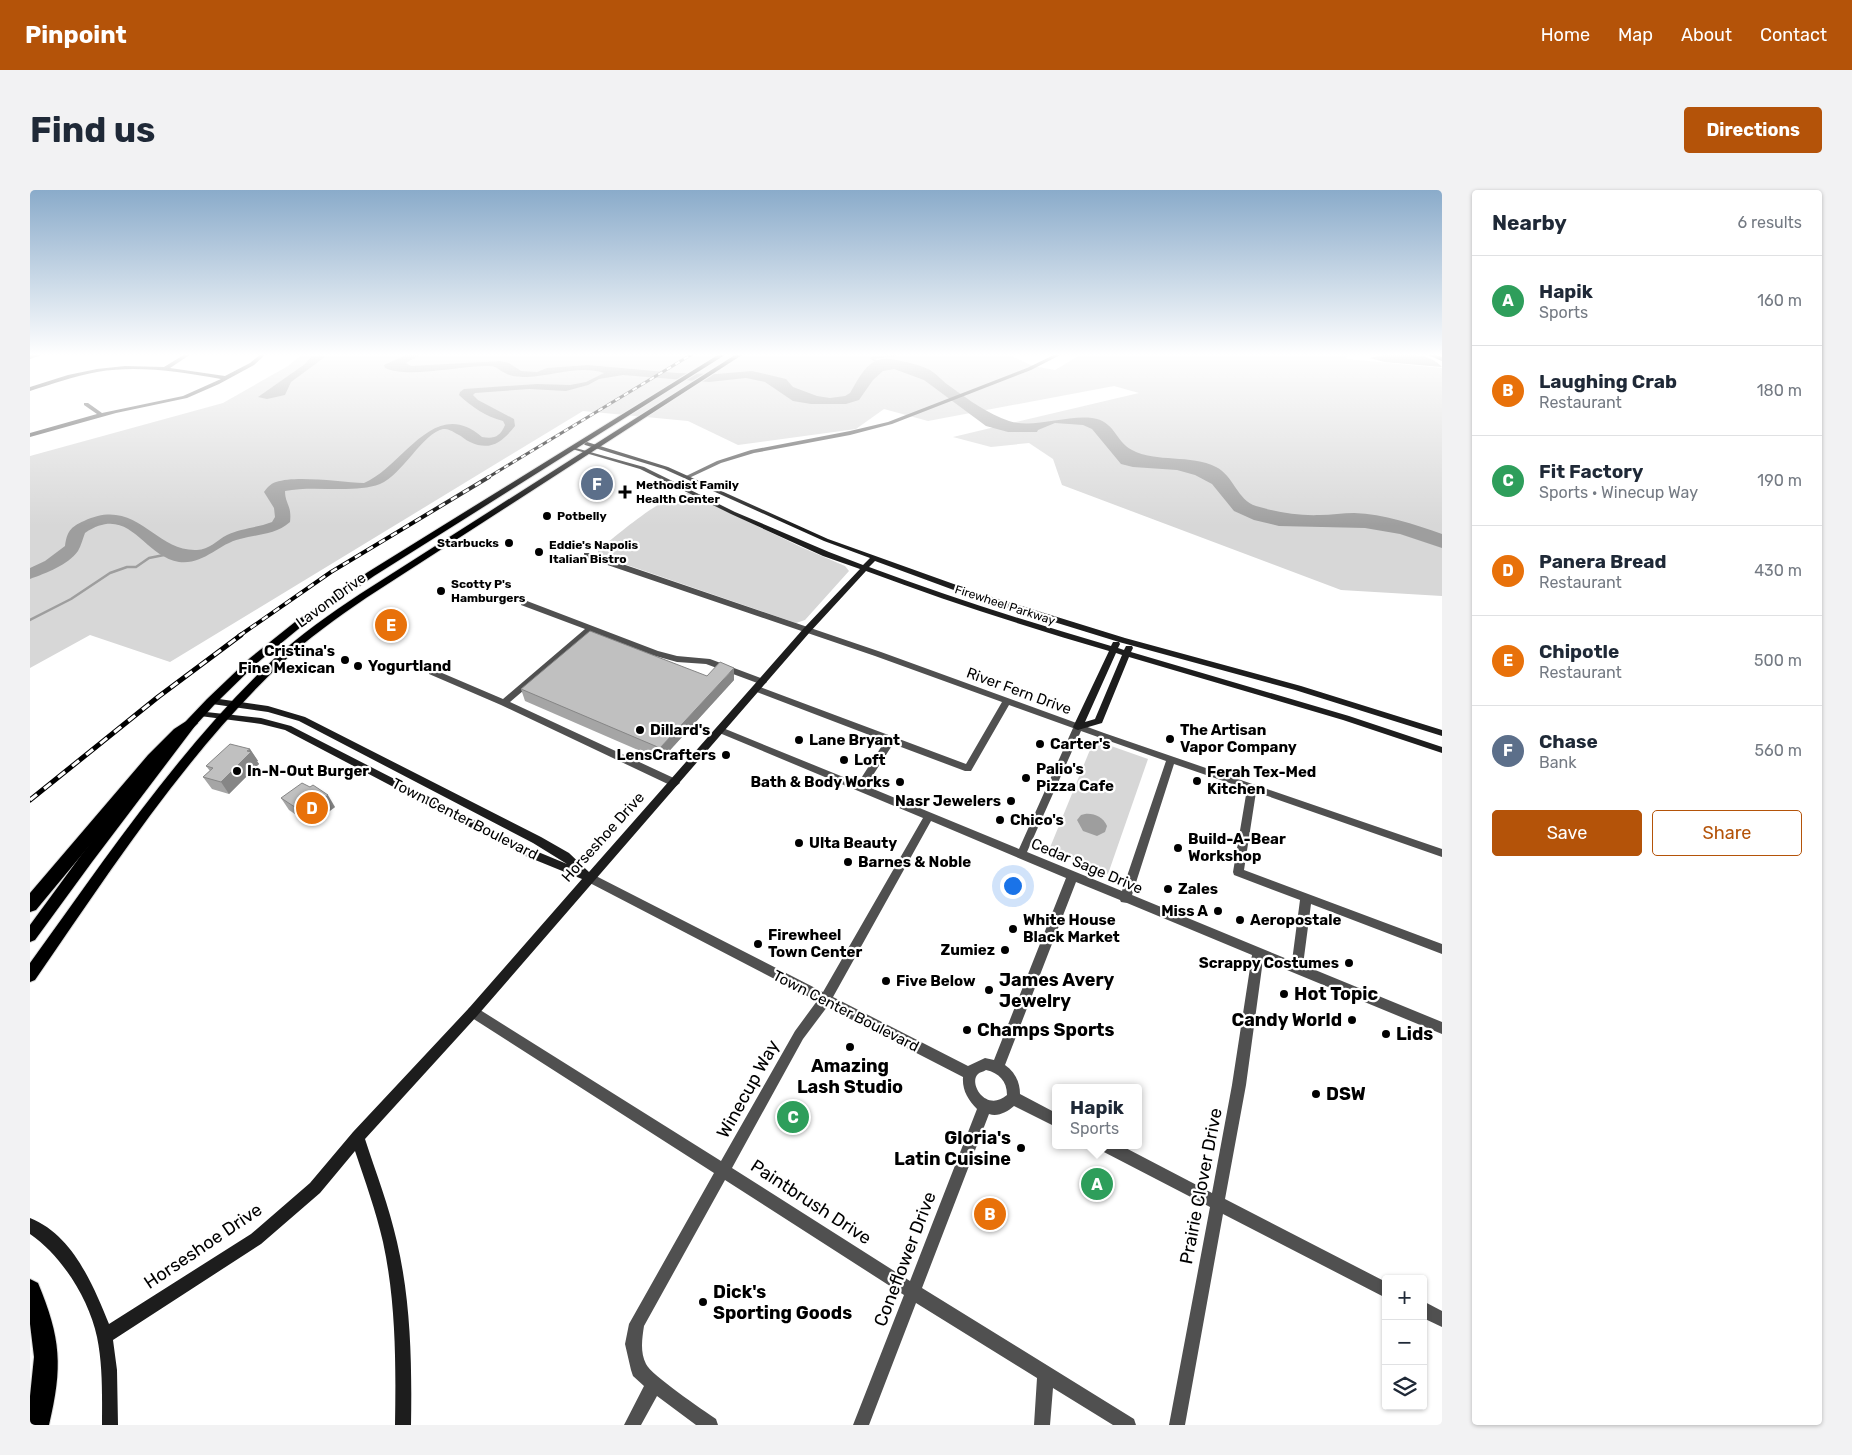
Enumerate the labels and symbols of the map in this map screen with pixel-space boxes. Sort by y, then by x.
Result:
pin: F [581,465,613,503]
place label: Methodist Family Health Center [636,478,739,506]
marker: Methodist Family Health Center [618,485,632,499]
place label: Potbelly [557,509,607,523]
marker: Potbelly [541,510,553,522]
place label: Starbucks [437,536,499,550]
marker: Starbucks [503,537,515,549]
place label: Eddie's Napolis Italian Bistro [549,538,638,566]
marker: Eddie's Napolis Italian Bistro [533,546,545,558]
street label: Lavon Drive [293,569,369,631]
place label: Scotty P's Hamburgers [451,577,526,605]
street label: Firewheel Parkway [953,582,1057,628]
marker: Scotty P's Hamburgers [435,585,447,597]
pin: E [375,606,407,644]
place label: Cristina's Fine Mexican [238,642,335,677]
marker: Cristina's Fine Mexican [339,654,351,666]
place label: Yogurtland [368,657,451,675]
marker: Yogurtland [352,660,364,672]
street label: River Fern Drive [964,664,1074,718]
place label: Dillard's [650,721,710,739]
place label: The Artisan Vapor Company [1180,721,1297,756]
marker: Dillard's [634,724,646,736]
place label: Lane Bryant [809,731,900,749]
marker: The Artisan Vapor Company [1164,733,1176,745]
marker: Lane Bryant [793,734,805,746]
place label: Carter's [1050,735,1111,753]
marker: Carter's [1034,738,1046,750]
place label: LensCrafters [617,746,716,764]
marker: LensCrafters [720,749,732,761]
place label: Loft [854,751,886,769]
marker: Loft [838,754,850,766]
place label: Palio's Pizza Cafe [1036,760,1114,795]
place label: In-N-Out Burger [247,762,369,780]
place label: Ferah Tex-Med Kitchen [1207,763,1316,798]
marker: In-N-Out Burger [231,765,243,777]
marker: Palio's Pizza Cafe [1020,772,1032,784]
place label: Bath & Body Works [750,773,890,791]
street label: Town Center Boulevard [389,774,541,864]
marker: Ferah Tex-Med Kitchen [1191,775,1203,787]
marker: Bath & Body Works [894,776,906,788]
street label: Horseshoe Drive [558,788,648,886]
pin: D [296,789,328,827]
place label: Nasr Jewelers [895,792,1001,810]
marker: Nasr Jewelers [1005,795,1017,807]
place label: Chico's [1010,811,1064,829]
marker: Chico's [994,814,1006,826]
place label: Build-A-Bear Workshop [1188,830,1286,865]
place label: Ulta Beauty [809,834,897,852]
street label: Cedar Sage Drive [1029,834,1145,898]
marker: Ulta Beauty [793,837,805,849]
marker: Build-A-Bear Workshop [1172,842,1184,854]
place label: Barnes & Noble [858,853,971,871]
marker: Barnes & Noble [842,856,854,868]
your location [1000,873,1026,899]
place label: Zales [1178,880,1218,898]
marker: Zales [1162,883,1174,895]
place label: Miss A [1161,902,1208,920]
marker: Miss A [1212,905,1224,917]
place label: White House Black Market [1023,911,1120,946]
place label: Aeropostale [1250,911,1341,929]
marker: Aeropostale [1234,914,1246,926]
marker: White House Black Market [1007,923,1019,935]
place label: Firewheel Town Center [768,926,862,961]
marker: Firewheel Town Center [752,938,764,950]
place label: Zumiez [941,941,995,959]
marker: Zumiez [999,944,1011,956]
place label: Scrappy Costumes [1199,954,1339,972]
marker: Scrappy Costumes [1343,957,1355,969]
street label: Town Center Boulevard [770,966,922,1056]
place label: James Avery Jewelry [999,969,1115,1012]
place label: Five Below [896,972,976,990]
marker: Five Below [880,975,892,987]
place label: Hot Topic [1294,983,1378,1005]
marker: James Avery Jewelry [983,984,995,996]
marker: Hot Topic [1278,988,1290,1000]
place label: Candy World [1232,1009,1342,1031]
marker: Candy World [1346,1014,1358,1026]
place label: Champs Sports [977,1019,1114,1041]
place label: Lids [1396,1023,1433,1045]
marker: Champs Sports [961,1024,973,1036]
marker: Lids [1380,1028,1392,1040]
street label: Winecup Way [712,1036,784,1142]
marker: Amazing Lash Studio [844,1041,856,1053]
place label: Amazing Lash Studio [797,1055,903,1098]
place label: DSW [1326,1083,1366,1105]
marker: DSW [1310,1088,1322,1100]
pin: C [777,1098,809,1136]
street label: Prairie Clover Drive [1175,1106,1227,1266]
place label: Gloria's Latin Cuisine [894,1127,1011,1170]
marker: Gloria's Latin Cuisine [1015,1142,1027,1154]
street label: Paintbrush Drive [746,1155,876,1249]
pin: A [1081,1165,1113,1203]
street label: Coneflower Drive [869,1189,941,1329]
pin: B [974,1195,1006,1233]
street label: Horseshoe Drive [140,1198,266,1294]
place label: Dick's Sporting Goods [713,1281,852,1324]
marker: Dick's Sporting Goods [697,1296,709,1308]

